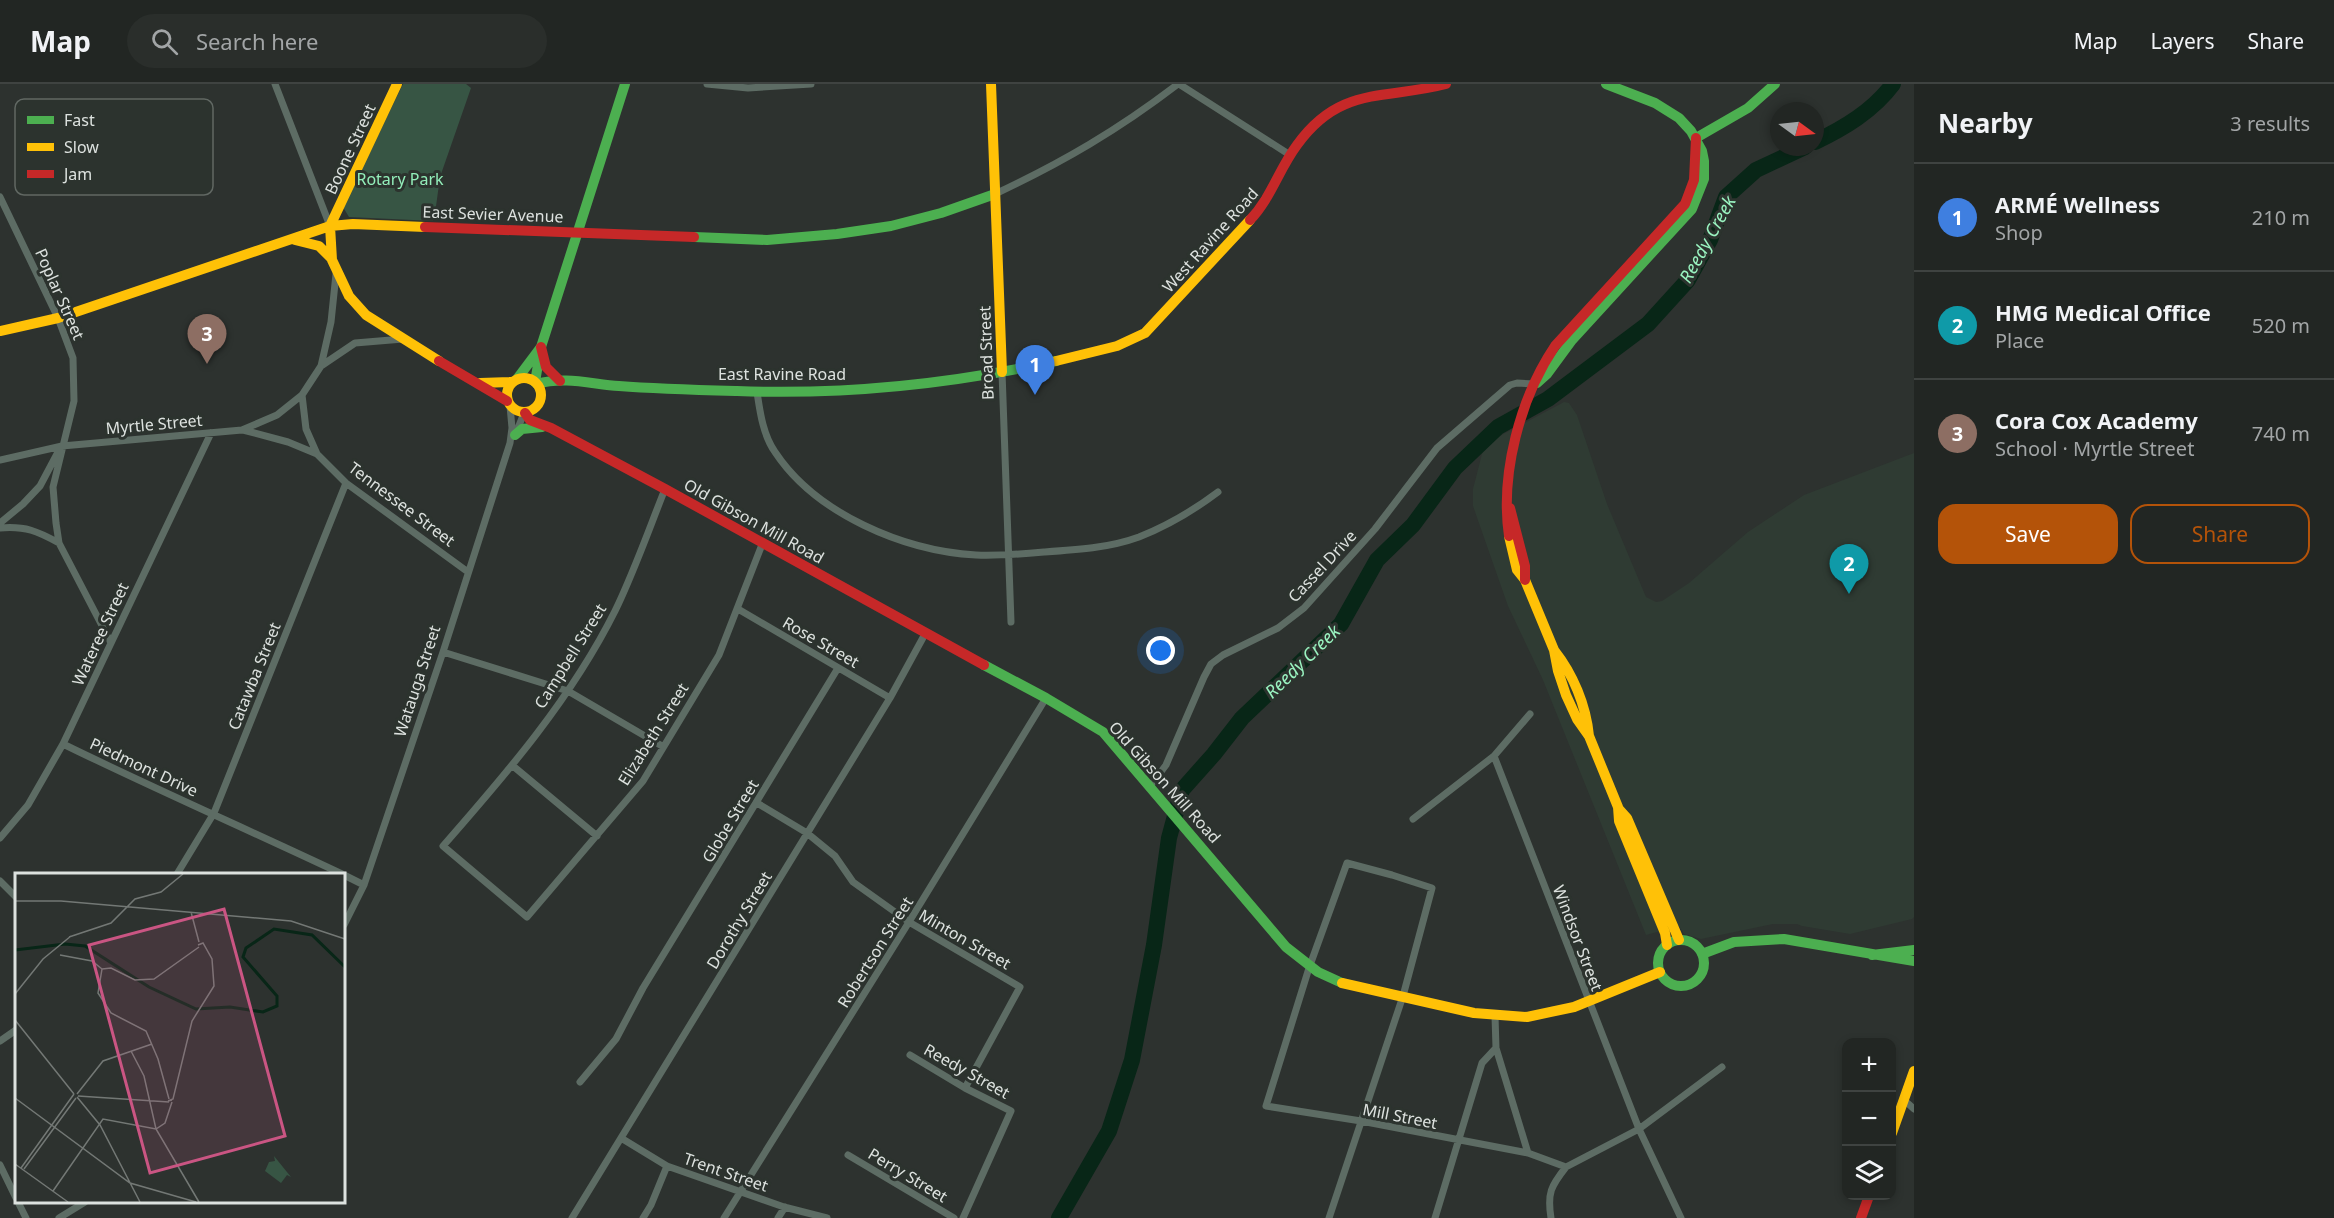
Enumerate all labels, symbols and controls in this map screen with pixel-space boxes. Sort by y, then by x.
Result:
search box [127,14,547,68]
text: Map [30,22,91,60]
icon: search [148,25,181,58]
text: Search here [196,26,318,56]
text: Map [2074,27,2118,55]
text: Layers [2151,27,2215,55]
text: Share [2248,27,2304,55]
legend [15,99,213,195]
street label: Boone Street [319,100,381,198]
north arrow [1770,102,1824,156]
text: Nearby [1938,105,2033,141]
text: Fast [64,109,95,131]
text: 3 results [2230,110,2310,137]
text: Slow [64,136,99,158]
text: Jam [62,163,92,185]
park label: Rotary Park [356,168,444,190]
street label: West Ravine Road [1157,183,1263,297]
text: ARMÉ Wellness [1995,189,2160,219]
water label: Reedy Creek [1673,190,1741,287]
street label: East Sevier Avenue [422,201,564,227]
text: 1 [1952,204,1963,231]
text: 210 m [2252,204,2310,231]
text: Shop [1995,219,2043,246]
street label: Poplar Street [30,245,90,343]
text: HMG Medical Office [1995,297,2211,327]
street label: Broad Street [973,305,999,400]
text: 2 [1952,312,1963,339]
text: 520 m [2252,312,2310,339]
pin: 3 [188,314,226,364]
text: Place [1995,327,2044,354]
pin: 1 [1016,346,1054,395]
street label: East Ravine Road [718,363,846,385]
text: Cora Cox Academy [1995,405,2198,435]
street label: Myrtle Street [105,409,204,439]
text: 3 [1952,420,1963,447]
text: 740 m [2252,420,2310,447]
text: School · Myrtle Street [1995,435,2194,462]
street label: Tennessee Street [344,457,460,551]
street label: Old Gibson Mill Road [680,473,828,569]
button: Save [1938,504,2118,564]
button: Share [2130,504,2310,564]
street label: Cassel Drive [1283,525,1361,607]
pin: 2 [1830,544,1868,594]
street label: Wateree Street [66,579,134,689]
street label: Campbell Street [529,599,611,713]
street label: Rose Street [779,611,864,673]
water label: Reedy Creek [1259,618,1346,703]
street label: Catawba Street [222,619,286,733]
street label: Watauga Street [389,622,445,739]
your location [1146,636,1175,665]
street label: Elizabeth Street [613,678,693,789]
street label: Old Gibson Mill Road [1104,716,1226,848]
street label: Piedmont Drive [86,732,202,802]
street label: Globe Street [697,775,764,867]
street label: Dorothy Street [701,867,777,973]
inset map [15,873,345,1203]
street label: Windsor Street [1548,882,1608,994]
street label: Robertson Street [832,892,918,1012]
street label: Minton Street [915,904,1015,974]
street label: Reedy Street [920,1038,1014,1104]
map controls [1842,1038,1896,1200]
button: + [1842,1038,1896,1092]
button: − [1842,1092,1896,1146]
street label: Mill Street [1361,1098,1439,1134]
street label: Perry Street [864,1143,952,1207]
button: layers [1842,1146,1896,1200]
street label: Trent Street [681,1147,771,1197]

